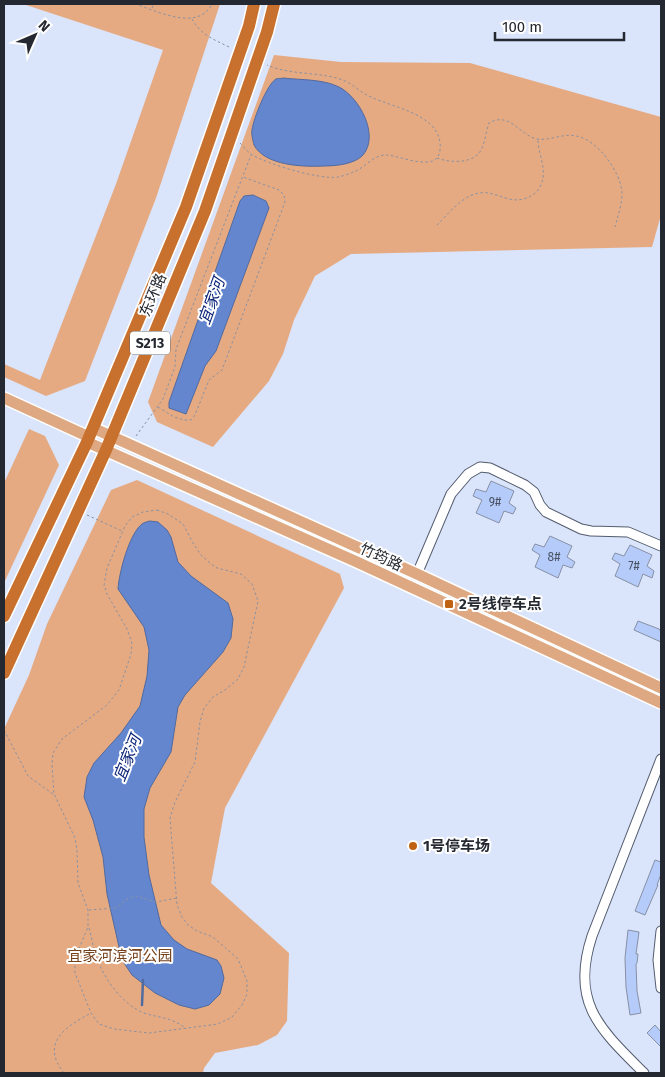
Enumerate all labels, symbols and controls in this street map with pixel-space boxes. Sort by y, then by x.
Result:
north arrow [10,10,60,60]
scale bar [495,10,624,42]
text: N [35,17,53,35]
text: 100 m [502,18,542,36]
street label: 东环路 [136,271,170,319]
water label: 宜家河 [194,273,230,327]
road number: S213 [130,332,170,354]
house number: 9# [489,495,502,509]
street label: 竹筠路 [357,539,405,575]
house number: 8# [548,550,561,564]
house number: 7# [628,559,640,573]
place label: 2号线停车点 [459,595,542,613]
marker: 2号线停车点 [443,598,455,610]
water label: 宜家河 [110,730,146,784]
place label: 1号停车场 [423,837,490,855]
marker: 1号停车场 [407,840,419,852]
park label: 宜家河滨河公园 [67,947,173,965]

